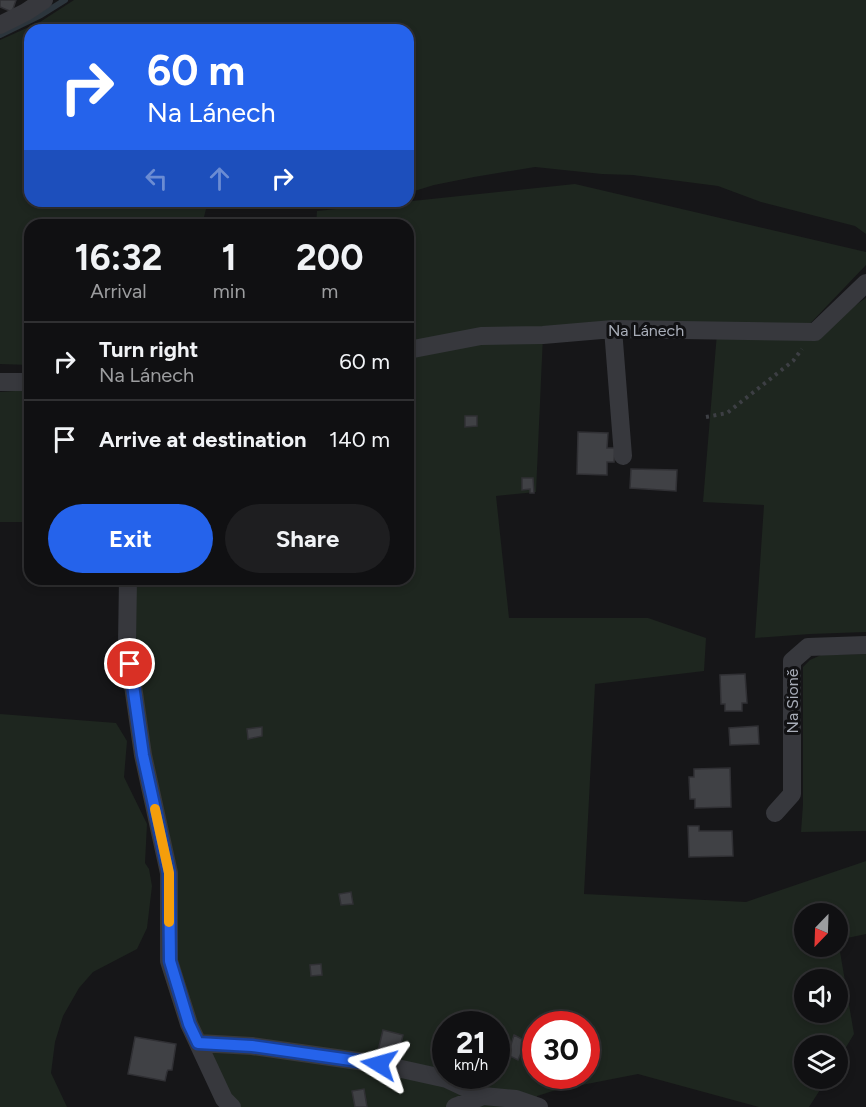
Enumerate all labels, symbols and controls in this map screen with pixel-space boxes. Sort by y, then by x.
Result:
text: 60 m [147,45,245,96]
icon: right [48,48,126,126]
text: Na Lánech [147,96,276,129]
icon: left [140,162,173,195]
icon: ahead [203,162,236,195]
icon: right [266,162,299,195]
text: 16:32 [74,236,162,279]
text: 1 [222,236,237,279]
text: 200 [296,236,364,279]
text: Arrival [90,279,147,303]
text: min [213,279,246,303]
text: m [321,279,338,303]
street label: Na Lánech [608,321,684,340]
text: Turn right [99,336,198,363]
icon: right [48,345,81,378]
text: 60 m [339,348,390,375]
text: Na Lánech [99,363,194,387]
icon: arrive [48,423,81,456]
text: Arrive at destination [99,426,307,453]
text: 140 m [329,426,390,453]
button: Exit [48,504,213,573]
button: Share [225,504,390,573]
pin [104,638,155,689]
icon: arrive [113,647,146,680]
street label: Na Sioně [783,668,802,734]
north arrow [794,903,848,957]
map controls [794,903,848,1089]
button: sound [794,969,848,1023]
speed limit sign: 30 [522,1011,600,1089]
text: 21 [456,1024,486,1061]
position arrow [347,1032,411,1096]
button: layers [794,1035,848,1089]
text: km/h [454,1056,488,1074]

